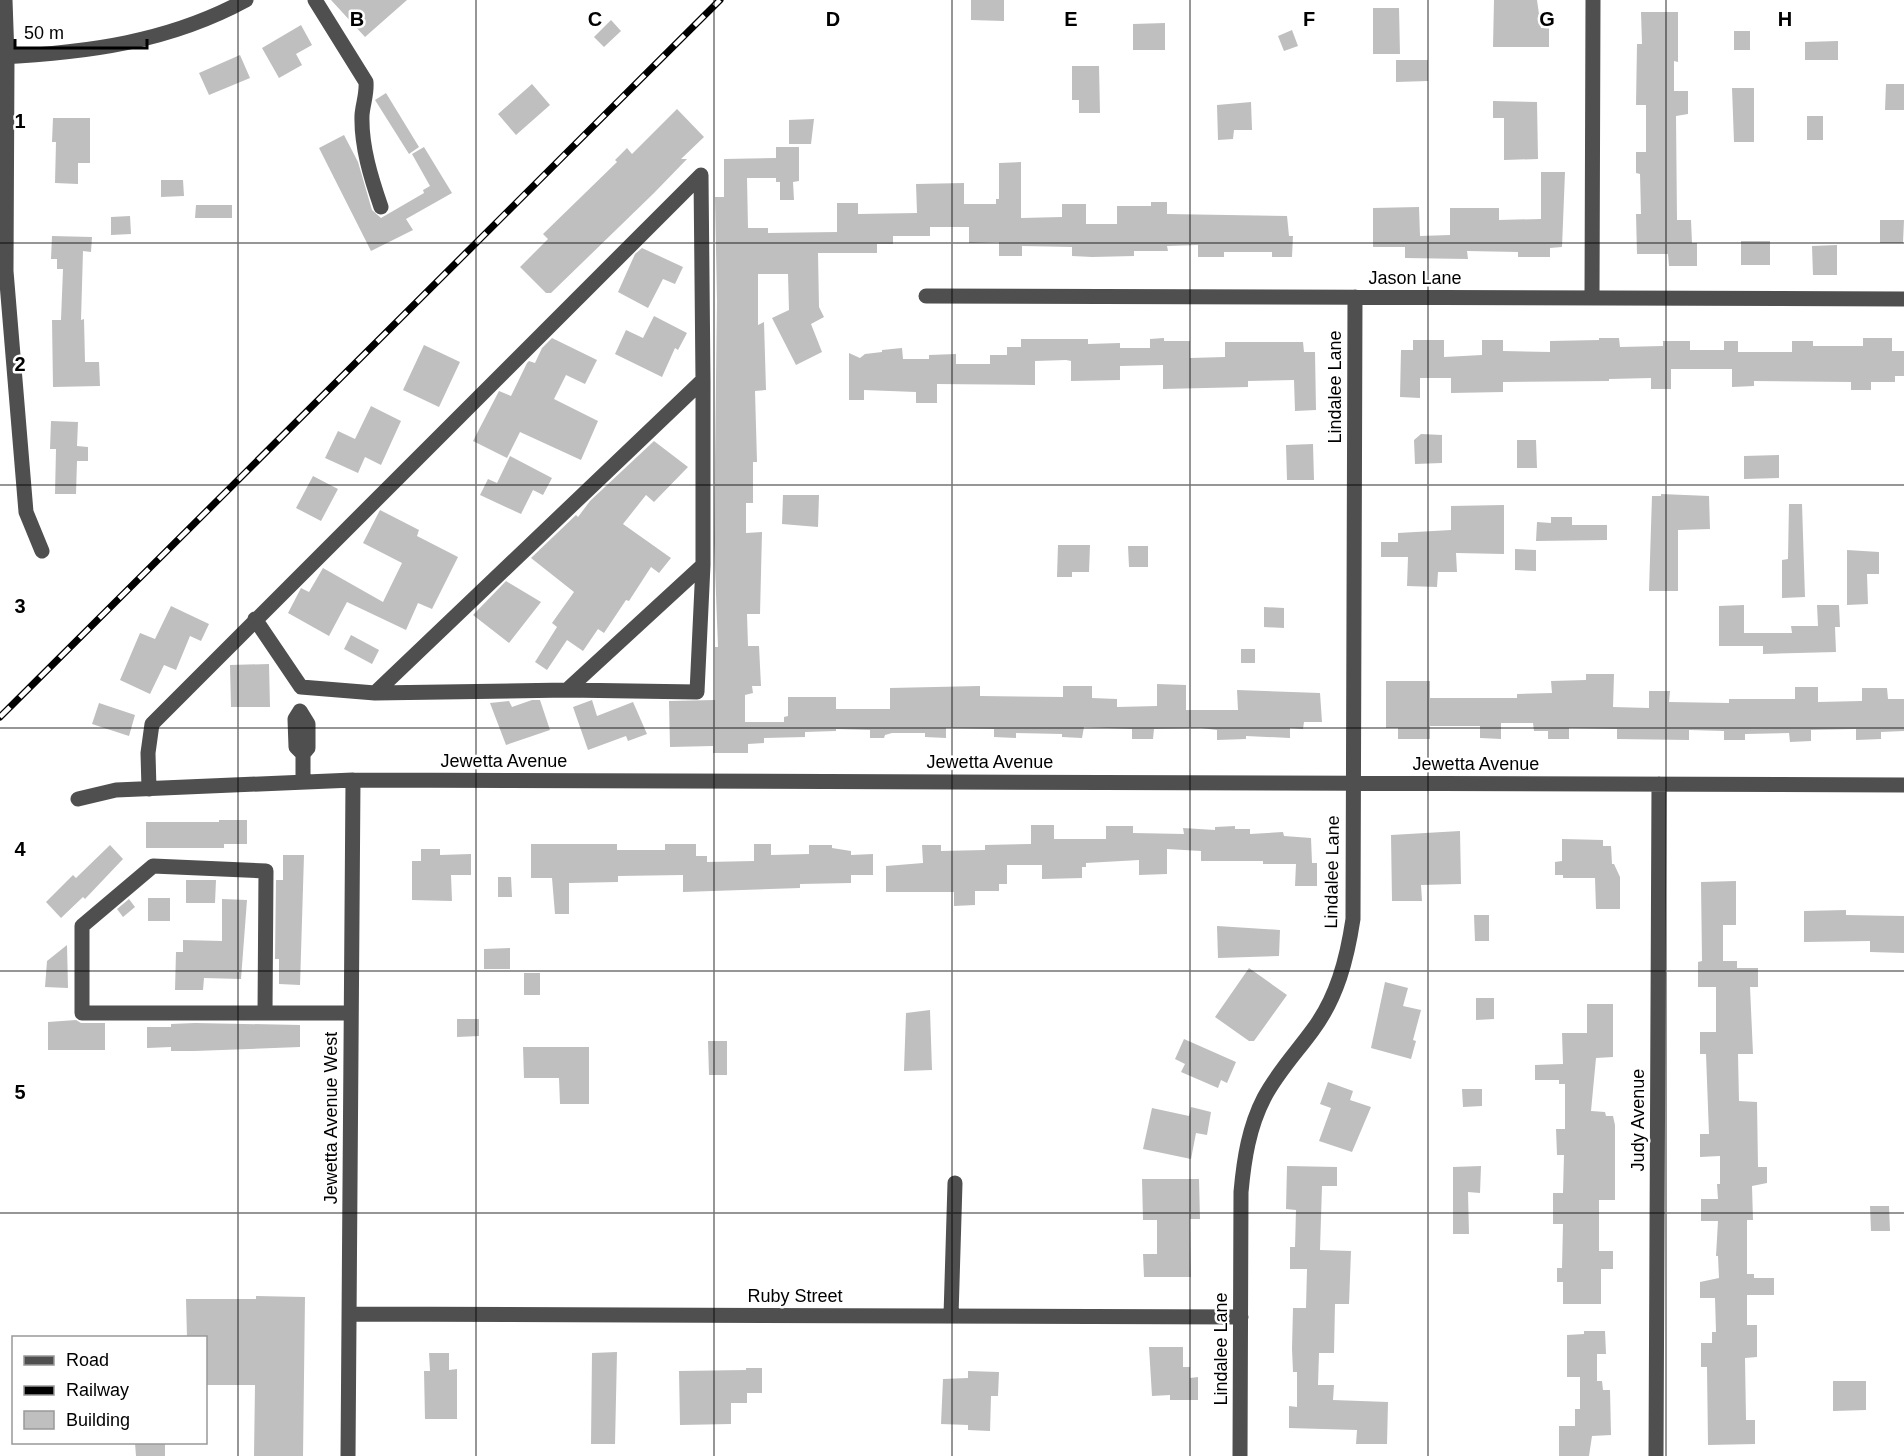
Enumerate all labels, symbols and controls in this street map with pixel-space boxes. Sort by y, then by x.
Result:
text: B [350,8,364,30]
text: C [588,8,602,30]
text: D [826,8,840,30]
text: E [1064,8,1078,30]
text: F [1303,8,1315,30]
text: G [1539,8,1555,30]
text: H [1778,8,1792,30]
scale bar [15,12,147,50]
text: 50 m [24,23,64,43]
text: 1 [14,110,26,132]
street label: Jason Lane [1368,268,1462,288]
street label: Lindalee Lane [1325,330,1345,444]
text: 2 [14,353,26,375]
text: 3 [14,595,26,617]
street label: Jewetta Avenue [441,751,567,771]
street label: Jewetta Avenue [927,752,1053,772]
street label: Jewetta Avenue [1413,754,1539,774]
street label: Lindalee Lane [1321,815,1343,929]
text: 4 [14,838,26,860]
street label: Jewetta Avenue West [321,1032,341,1204]
street label: Judy Avenue [1628,1069,1648,1171]
text: 5 [14,1081,26,1103]
street label: Ruby Street [747,1286,843,1306]
street label: Lindalee Lane [1211,1292,1231,1406]
legend [12,1336,207,1444]
text: Road [66,1350,109,1370]
text: Railway [66,1380,129,1400]
text: Building [66,1410,130,1430]

